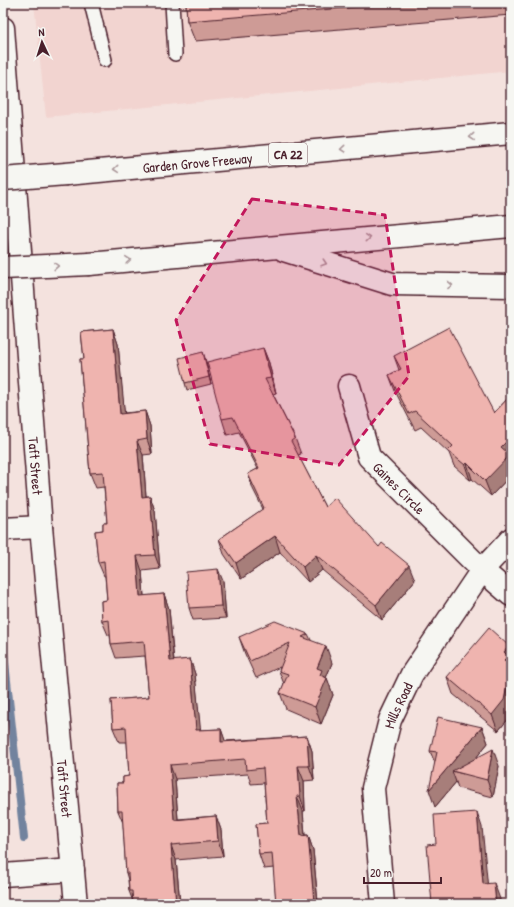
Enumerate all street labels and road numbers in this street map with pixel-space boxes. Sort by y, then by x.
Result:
road number: CA 22 [269,143,307,165]
street label: Garden Grove Freeway [142,147,253,176]
street label: Taft Street [25,436,48,495]
street label: Gaines Circle [369,457,430,518]
street label: Mills Road [379,678,417,730]
street label: Taft Street [53,759,77,818]

